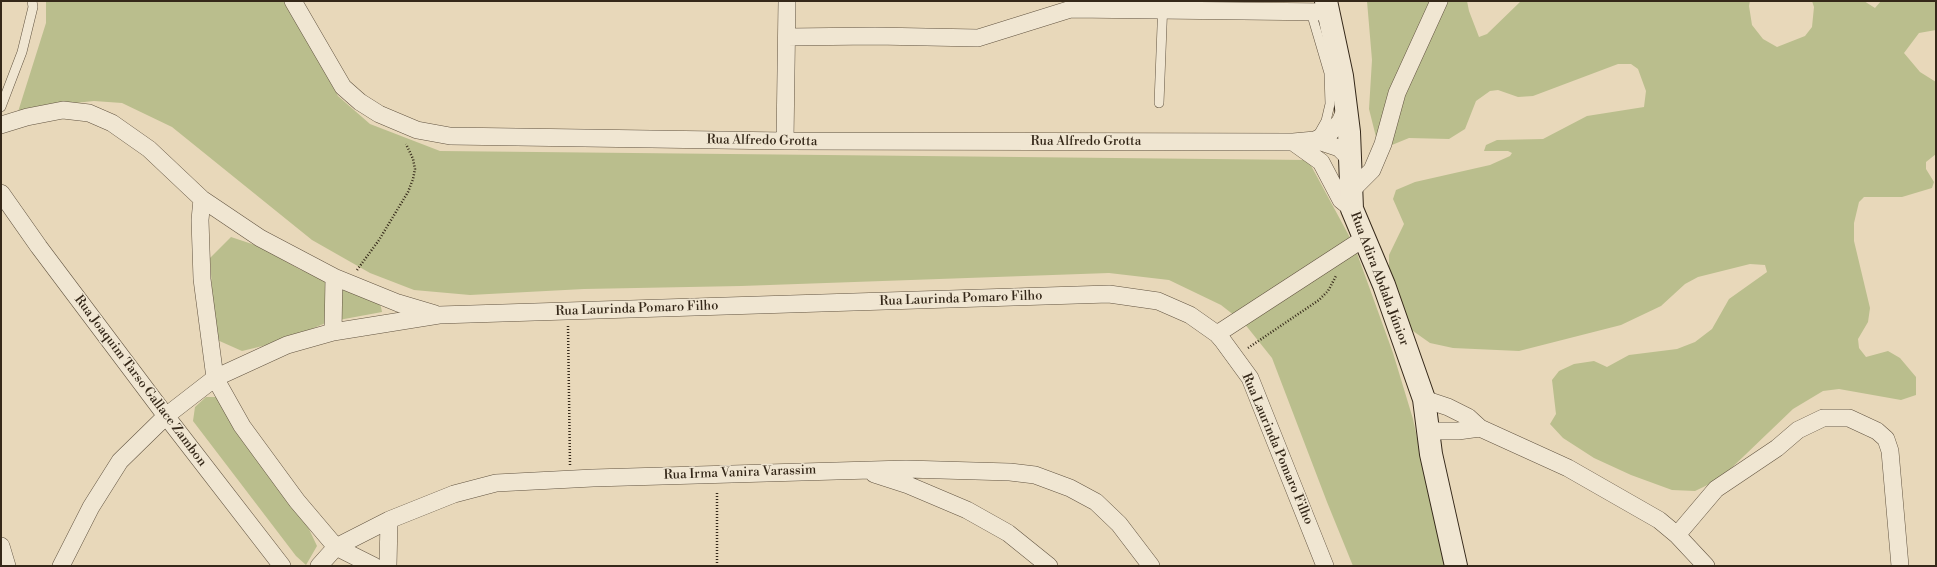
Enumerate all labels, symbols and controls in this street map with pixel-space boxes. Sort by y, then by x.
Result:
street label: Rua Alfredo Grotta [706,132,818,150]
street label: Rua Alfredo Grotta [1031,134,1141,150]
street label: Rua Adira Abdala Júnior [1346,210,1412,348]
street label: Rua Laurinda Pomaro Filho [879,288,1043,310]
street label: Rua Joaquim Tarso Gallace Zambon [70,292,210,470]
street label: Rua Laurinda Pomaro Filho [555,298,719,320]
street label: Rua Laurinda Pomaro Filho [1238,371,1316,527]
street label: Rua Irma Vanira Varassim [663,463,817,483]

